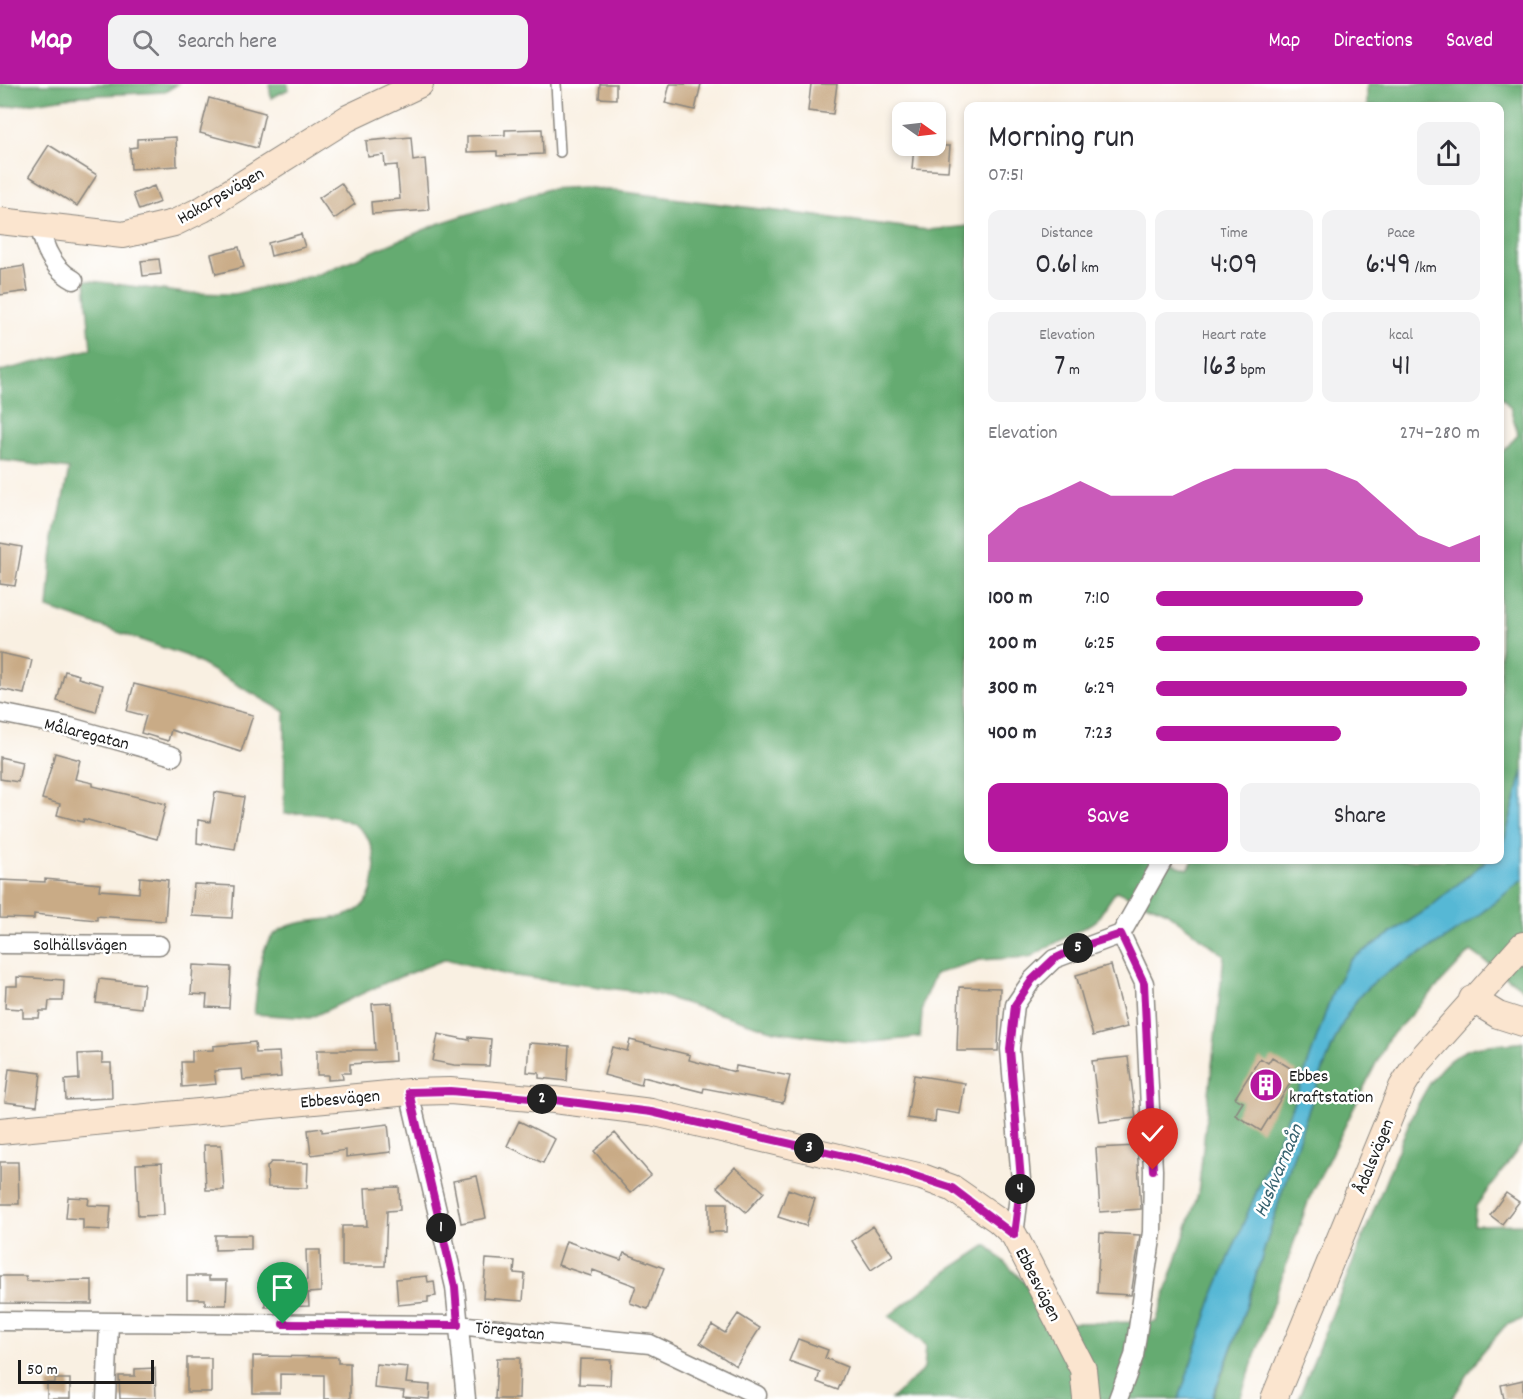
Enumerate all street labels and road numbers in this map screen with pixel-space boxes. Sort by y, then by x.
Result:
street label: Hakarpsvägen [173,162,269,232]
street label: Målaregatan [41,713,131,758]
street label: Solhällsvägen [33,934,127,959]
street label: Ebbesvägen [299,1085,381,1116]
street label: Ådalsvägen [1349,1116,1402,1198]
street label: Ebbesvägen [1008,1244,1066,1326]
street label: Töregatan [474,1316,546,1349]

